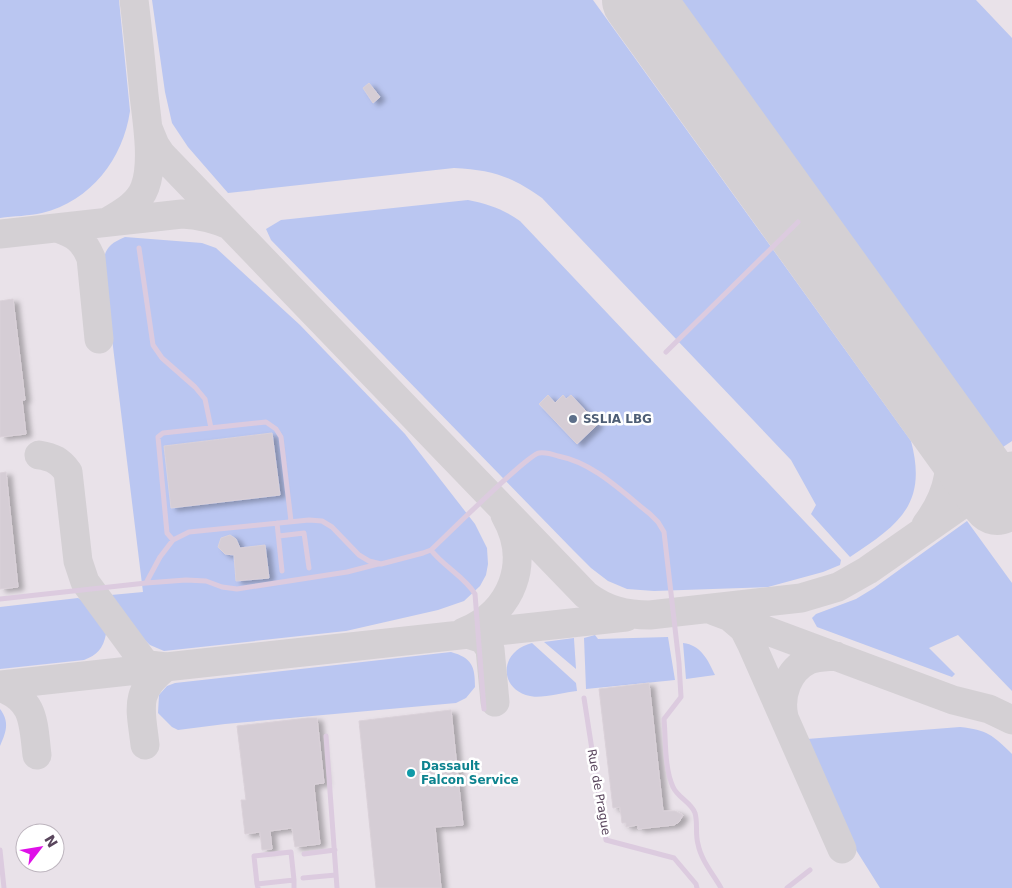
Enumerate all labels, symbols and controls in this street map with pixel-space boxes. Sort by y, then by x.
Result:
place label: SSLIA LBG [583,412,652,426]
marker: SSLIA LBG [567,413,579,425]
street label: Rue de Prague [585,748,613,836]
place label: Dassault Falcon Service [421,759,519,787]
marker: Dassault Falcon Service [405,767,417,779]
north arrow [15,823,65,873]
text: N [41,832,61,850]

